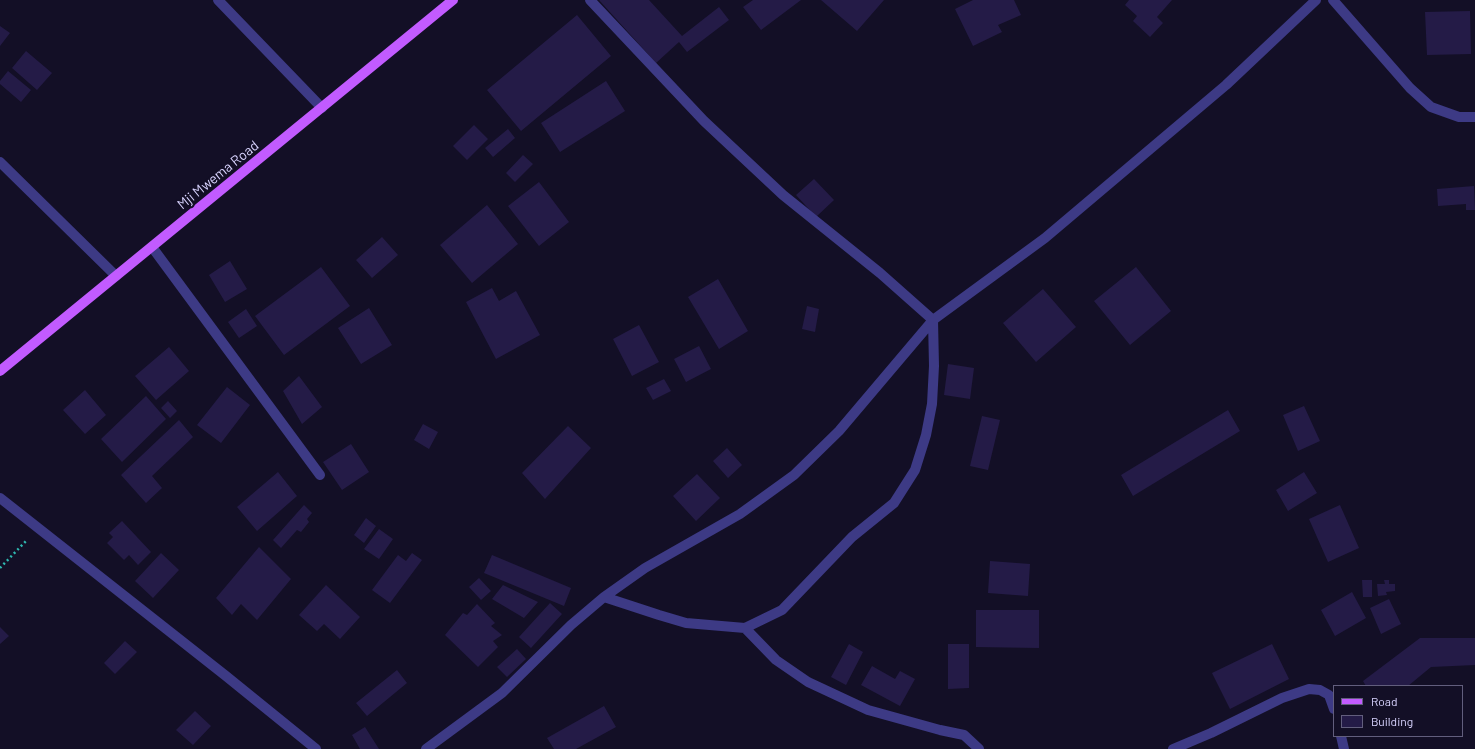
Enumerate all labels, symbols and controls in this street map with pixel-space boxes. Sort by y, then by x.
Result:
street label: Mji Mwema Road [174,137,262,213]
legend [1333,685,1463,737]
text: Road [1371,694,1398,708]
text: Building [1371,714,1413,728]

